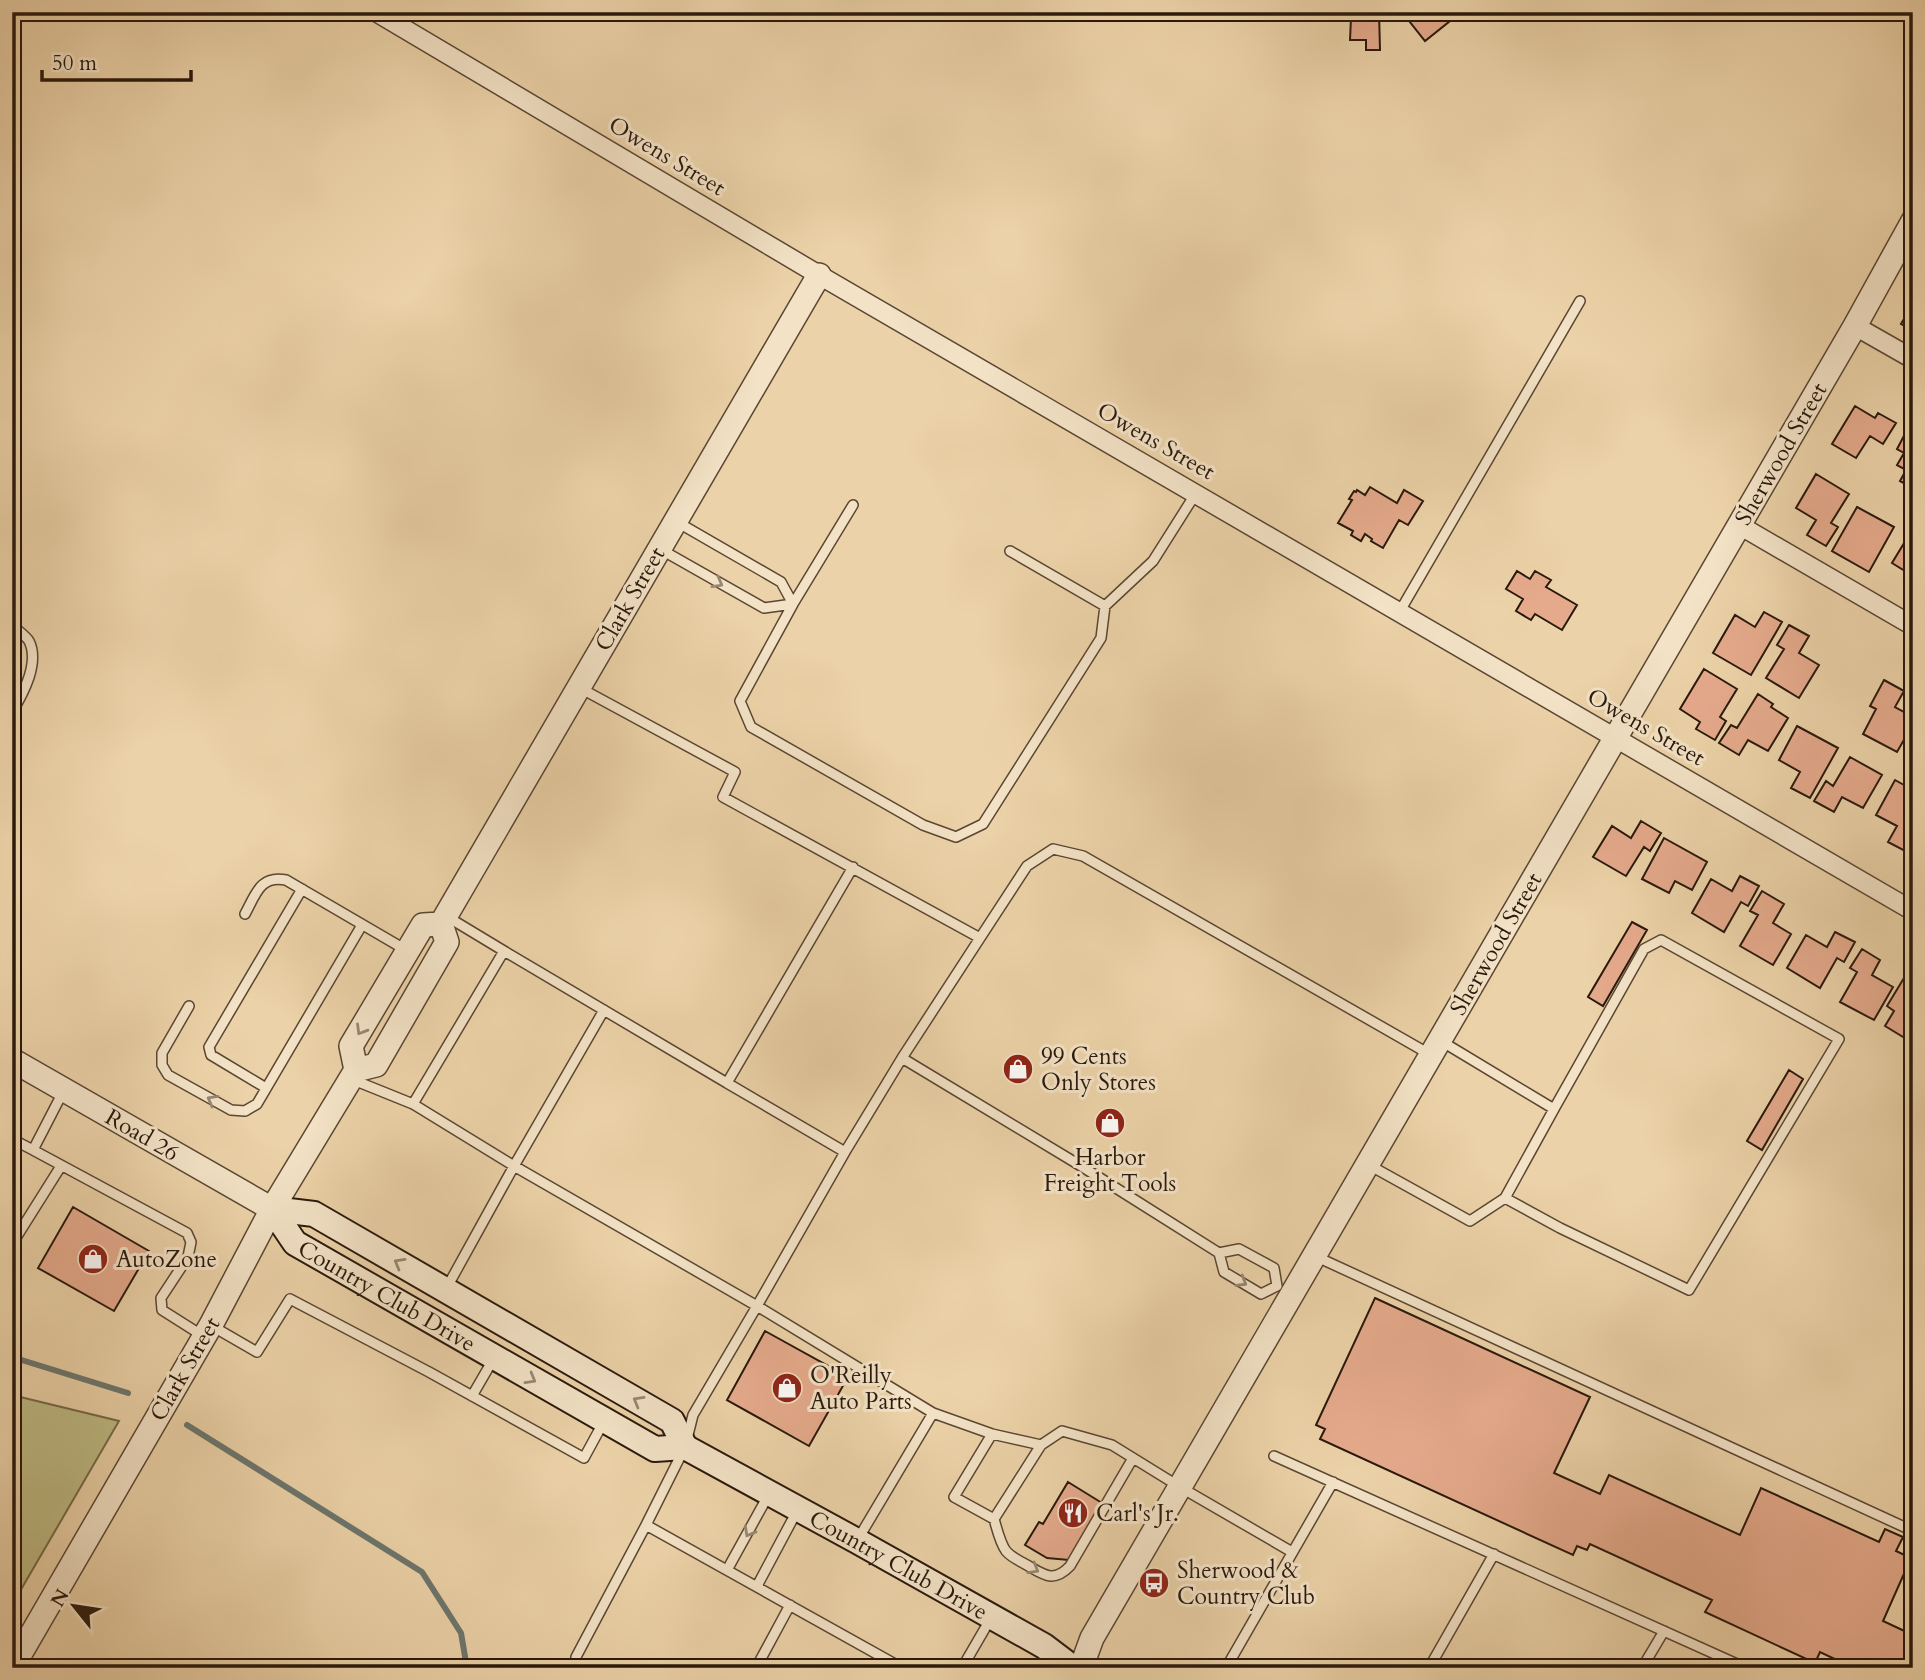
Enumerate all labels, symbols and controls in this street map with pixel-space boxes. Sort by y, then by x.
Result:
scale bar [42,38,191,82]
text: 50 m [52,49,97,78]
street label: Owens Street [603,109,731,203]
street label: Sherwood Street [1728,377,1834,531]
street label: Owens Street [1092,395,1220,487]
street label: Clark Street [588,541,672,657]
one-way arrow [711,574,723,588]
street label: Owens Street [1582,681,1710,773]
street label: Sherwood Street [1443,867,1549,1021]
one-way arrow [356,1022,369,1035]
place label: 99 Cents Only Stores [1041,1041,1156,1098]
shop icon: 99 Cents Only Stores [1001,1052,1035,1086]
one-way arrow [206,1095,219,1108]
street label: Road 26 [99,1102,185,1168]
shop icon: Harbor Freight Tools [1093,1106,1127,1140]
place label: Harbor Freight Tools [1044,1142,1176,1199]
street label: Country Club Drive [292,1233,481,1359]
shop icon: AutoZone [76,1242,110,1276]
place label: AutoZone [116,1244,217,1275]
one-way arrow [393,1258,406,1271]
one-way arrow [1234,1274,1247,1287]
street label: Clark Street [143,1311,227,1427]
place label: O'Reilly Auto Parts [810,1360,912,1417]
one-way arrow [524,1371,536,1384]
shop icon: O'Reilly Auto Parts [770,1371,804,1405]
one-way arrow [633,1396,646,1409]
restaurant icon: Carl's Jr. [1056,1496,1090,1530]
place label: Carl's Jr. [1096,1498,1179,1529]
street label: Country Club Drive [804,1503,994,1627]
one-way arrow [743,1524,757,1537]
place label: Sherwood & Country Club [1177,1555,1315,1612]
one-way arrow [1026,1561,1039,1574]
bus stop icon: Sherwood & Country Club [1137,1566,1171,1600]
north arrow [38,1572,108,1642]
text: N [45,1584,76,1612]

